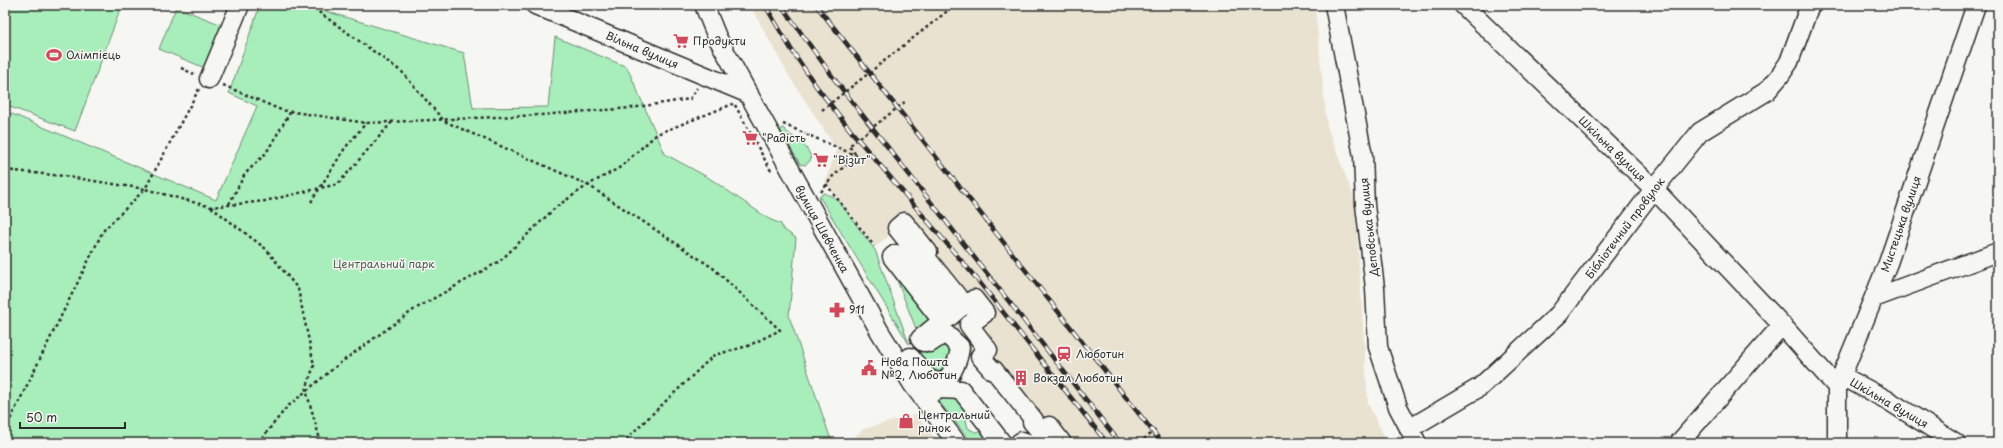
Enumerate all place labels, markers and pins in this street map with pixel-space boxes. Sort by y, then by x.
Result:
supermarket icon: Продукти [672,32,690,50]
place label: Продукти [693,32,746,49]
sports icon: Олімпієць [45,46,63,64]
place label: Олімпієць [66,46,121,63]
supermarket icon: "Радість" [741,129,759,147]
place label: "Радість" [762,129,810,146]
supermarket icon: "Візит" [812,151,830,169]
place label: "Візит" [833,151,871,168]
pharmacy icon: 911 [828,301,846,319]
place label: 911 [849,301,865,318]
station icon: Люботин [1055,345,1073,363]
place label: Люботин [1076,345,1124,362]
place label: Нова Пошта №2, Люботин [881,353,957,383]
public building icon: Нова Пошта №2, Люботин [860,359,878,377]
building icon: Вокзал Люботин [1012,369,1030,387]
place label: Вокзал Люботин [1033,369,1123,386]
place label: Центральний ринок [918,406,990,436]
shop icon: Центральний ринок [897,412,915,430]

